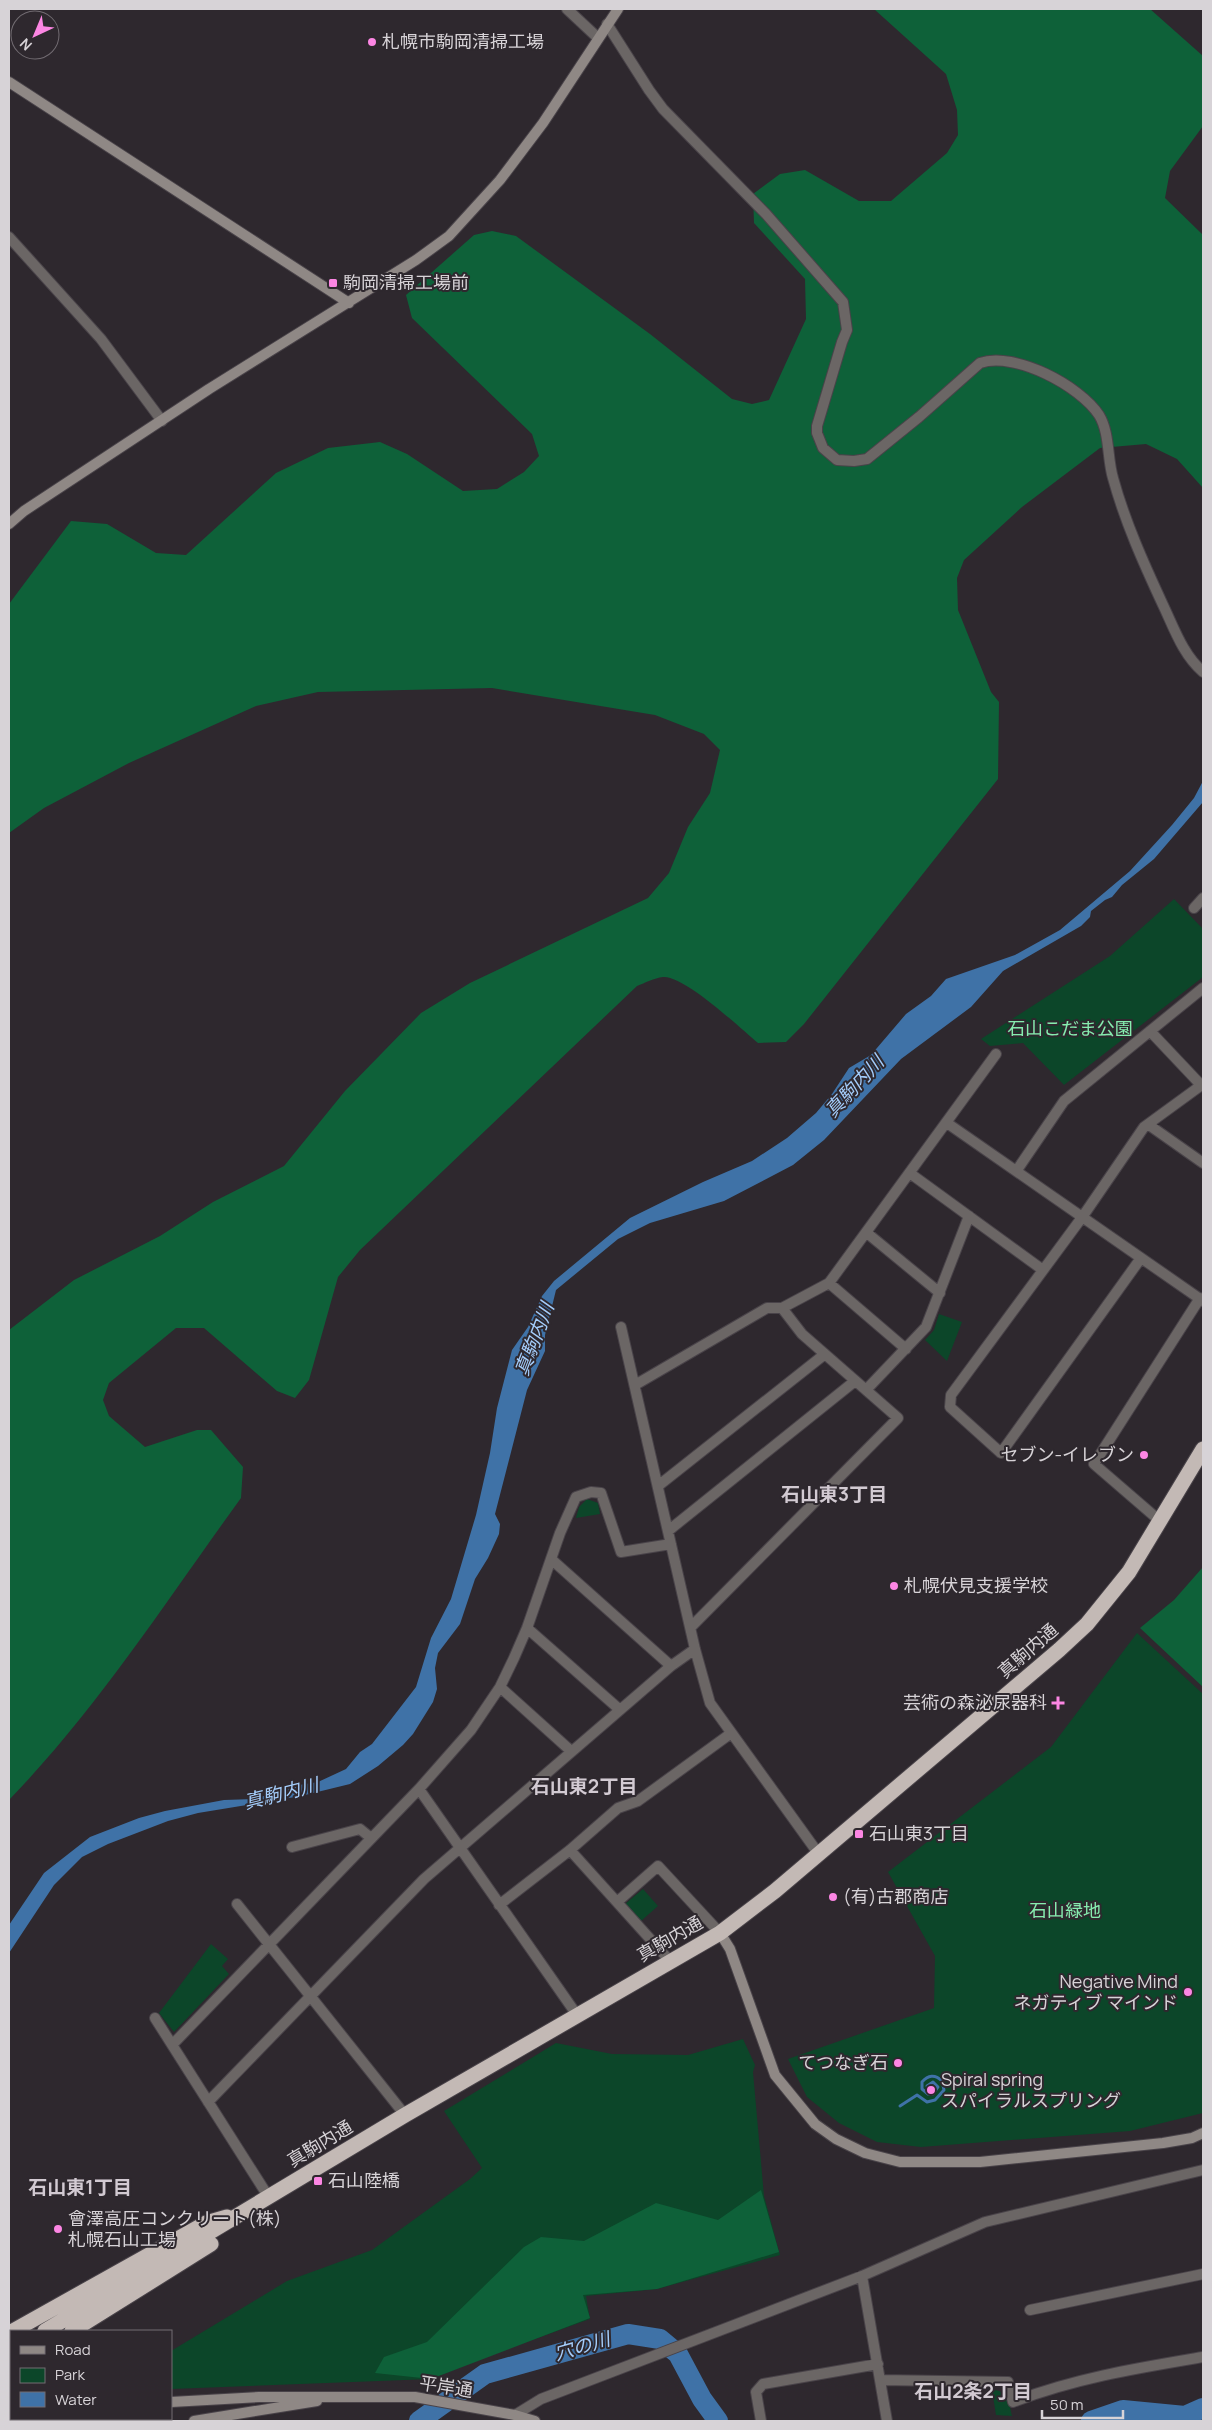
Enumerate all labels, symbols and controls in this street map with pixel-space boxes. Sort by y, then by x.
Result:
north arrow [10,10,60,60]
place label: 札幌市駒岡清掃工場 [382,29,544,53]
text: N [15,34,36,55]
marker: 札幌市駒岡清掃工場 [366,36,378,48]
place label: 駒岡清掃工場前 [343,270,469,294]
marker: 駒岡清掃工場前 [327,277,339,289]
park label: 石山こだま公園 [1007,1016,1133,1040]
water label: 真駒内川 [819,1048,891,1123]
water label: 真駒内川 [508,1297,560,1379]
place label: セブン-イレブン [1000,1442,1134,1466]
marker: セブン-イレブン [1138,1449,1150,1461]
district label: 石山東3丁目 [781,1481,887,1507]
place label: 札幌伏見支援学校 [904,1573,1048,1597]
marker: 札幌伏見支援学校 [888,1580,900,1592]
street label: 真駒内通 [992,1618,1062,1683]
place label: 芸術の森泌尿器科 [903,1690,1047,1714]
marker: 芸術の森泌尿器科 [1051,1696,1065,1710]
water label: 真駒内川 [241,1771,323,1815]
district label: 石山東2丁目 [531,1773,637,1799]
place label: 石山東3丁目 [869,1821,969,1845]
marker: 石山東3丁目 [853,1828,865,1840]
place label: (有)古郡商店 [843,1884,948,1908]
marker: (有)古郡商店 [827,1891,839,1903]
park label: 石山緑地 [1029,1898,1101,1922]
street label: 真駒内通 [632,1910,707,1967]
place label: Negative Mind ネガティブ マインド [1013,1969,1178,2014]
marker: Negative Mind ネガティブ マインド [1182,1986,1194,1998]
place label: てつなぎ石 [798,2050,888,2074]
marker: てつなぎ石 [892,2057,904,2069]
place label: Spiral spring スパイラルスプリング [941,2067,1121,2112]
marker: Spiral spring スパイラルスプリング [925,2084,937,2096]
street label: 真駒内通 [282,2114,357,2172]
place label: 石山陸橋 [328,2168,400,2192]
district label: 石山東1丁目 [28,2174,132,2200]
marker: 石山陸橋 [312,2175,324,2187]
place label: 會澤高圧コンクリート(株) 札幌石山工場 [68,2206,281,2251]
marker: 會澤高圧コンクリート(株) 札幌石山工場 [52,2223,64,2235]
water label: 穴の川 [551,2325,615,2366]
legend [10,2330,172,2420]
text: Road [55,2339,91,2360]
text: Park [55,2364,85,2385]
street label: 平岸通 [418,2370,475,2402]
district label: 石山2条2丁目 [914,2378,1032,2404]
scale bar [1042,2388,1123,2420]
text: Water [55,2389,97,2410]
text: 50 m [1050,2394,1084,2415]

